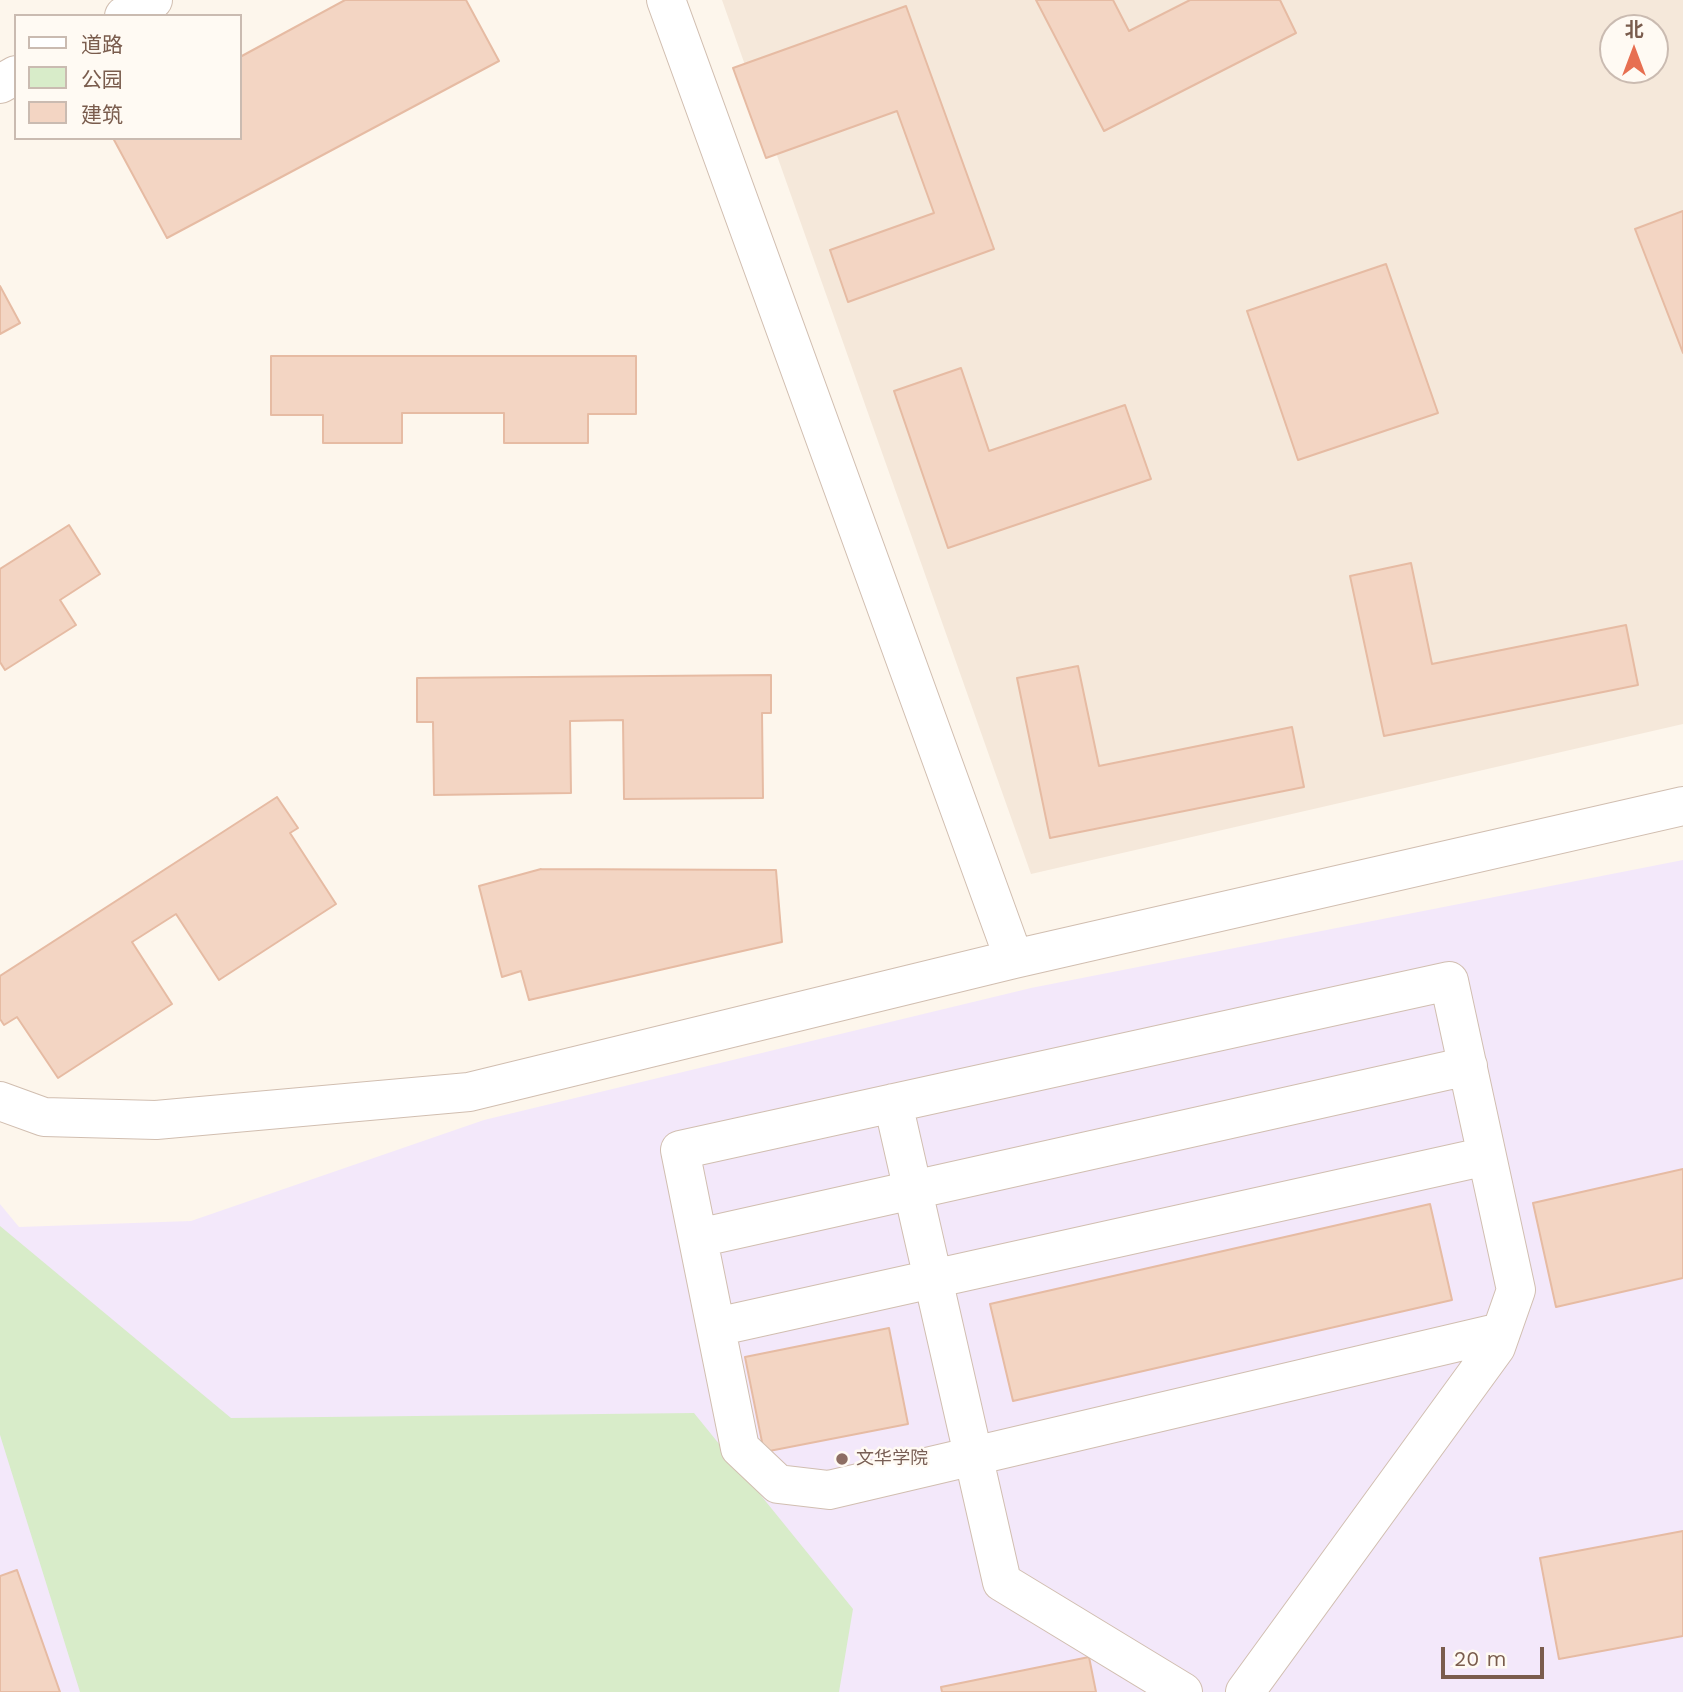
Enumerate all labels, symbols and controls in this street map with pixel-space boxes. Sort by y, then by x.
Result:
legend [14,14,242,140]
north arrow [1599,14,1669,84]
text: 北 [1624,18,1644,41]
text: 道路 [81,32,123,57]
text: 公园 [81,67,123,92]
text: 建筑 [81,102,123,127]
place label: 文华学院 [856,1448,928,1470]
marker: 文华学院 [834,1451,850,1467]
scale bar [1445,1632,1548,1676]
text: 20 m [1454,1646,1506,1671]

